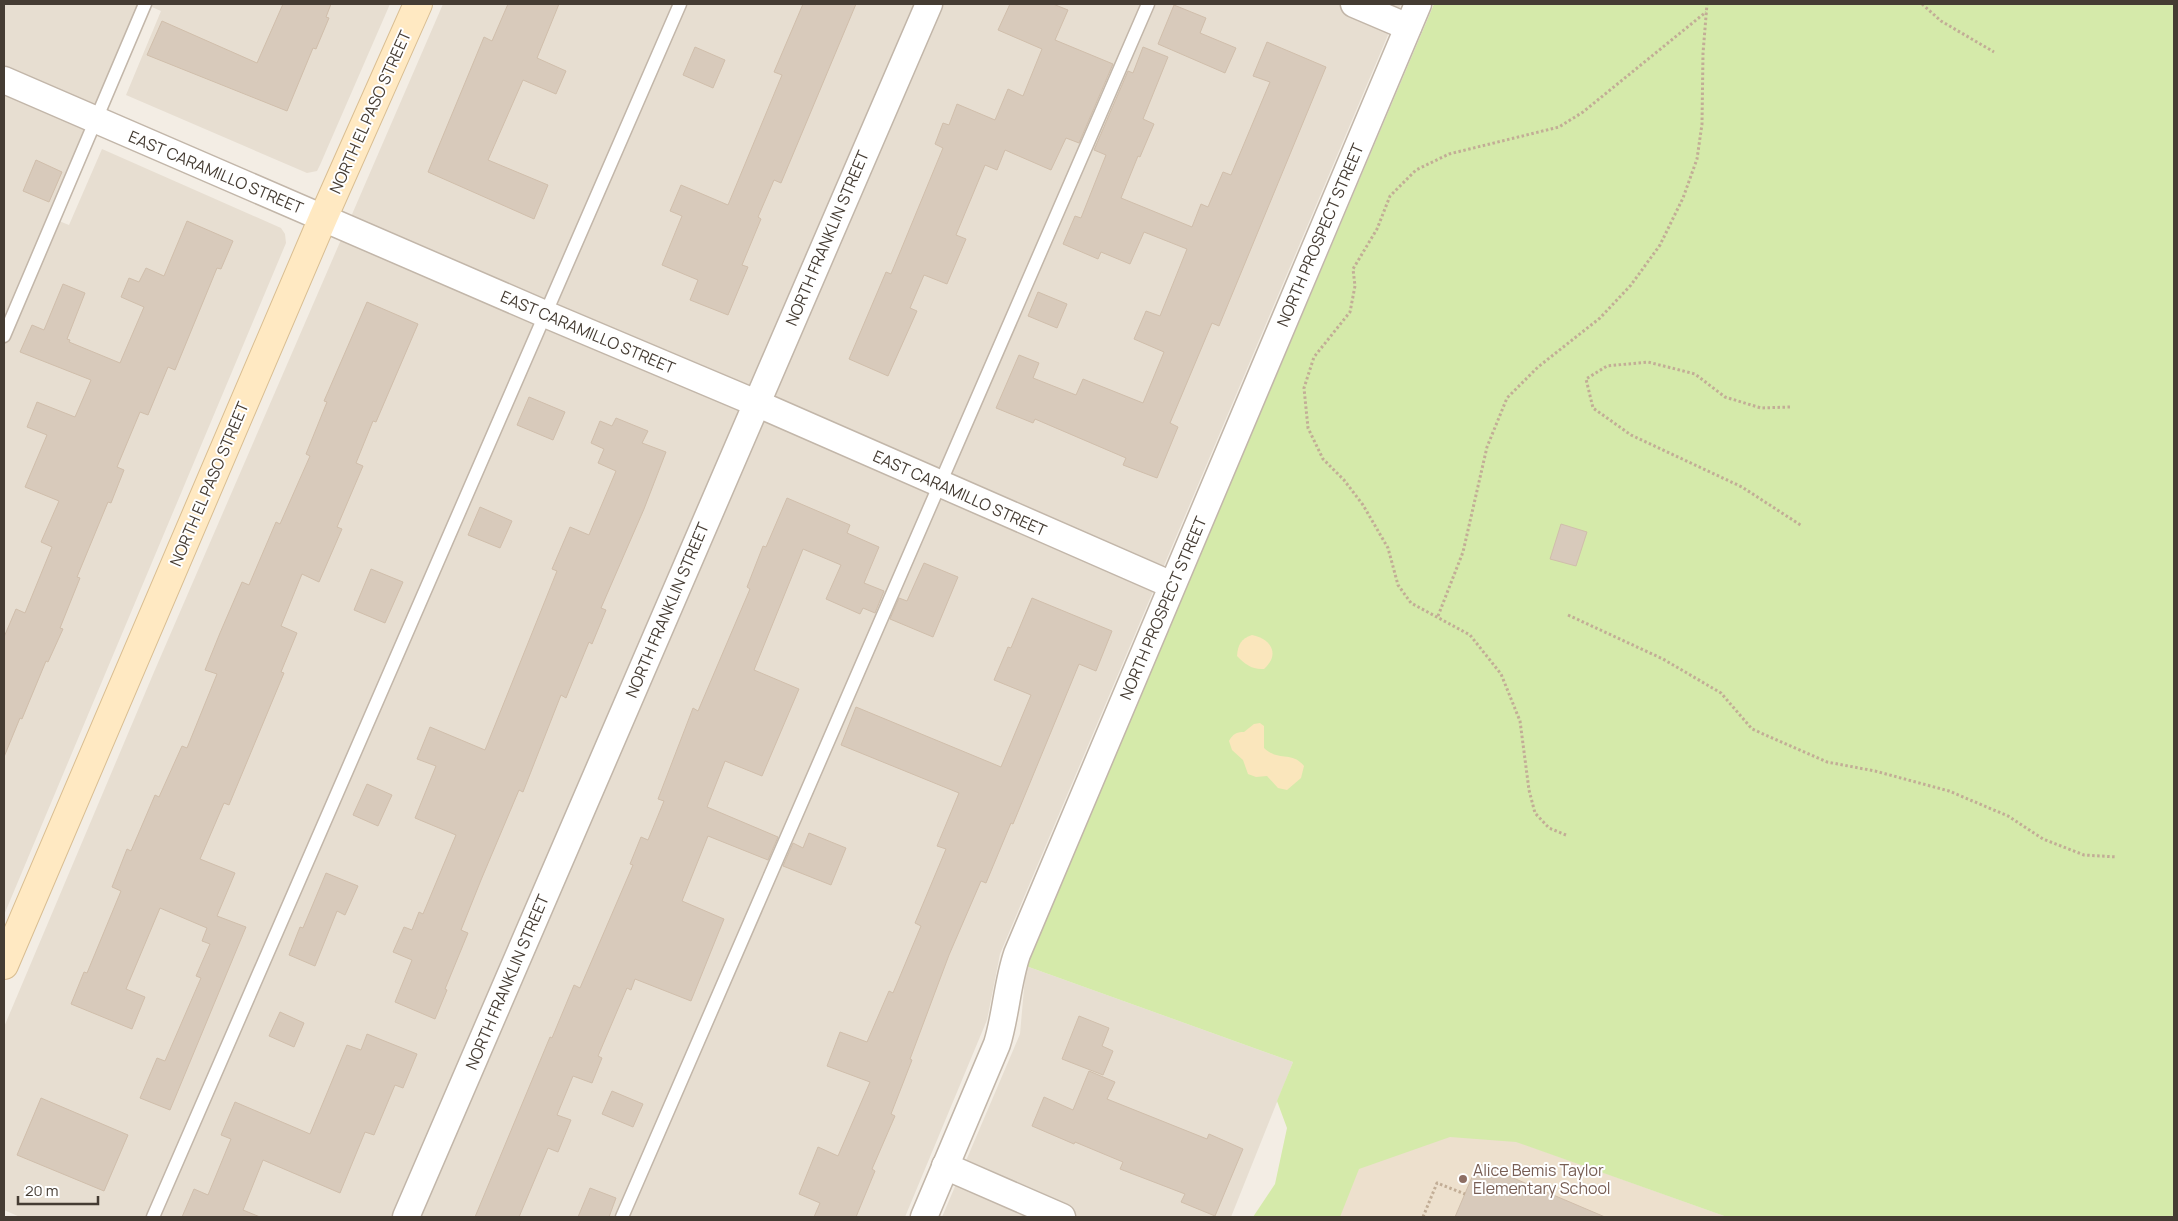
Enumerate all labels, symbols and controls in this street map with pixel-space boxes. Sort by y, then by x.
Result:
street label: NORTH EL PASO STREET [324,26,416,197]
street label: EAST CARAMILLO STREET [125,125,307,219]
street label: NORTH PROSPECT STREET [1271,140,1369,330]
street label: NORTH FRANKLIN STREET [780,147,874,329]
street label: EAST CARAMILLO STREET [497,285,679,379]
street label: NORTH EL PASO STREET [164,398,254,570]
street label: EAST CARAMILLO STREET [870,445,1051,541]
street label: NORTH PROSPECT STREET [1114,513,1212,703]
street label: NORTH FRANKLIN STREET [620,519,714,701]
street label: NORTH FRANKLIN STREET [460,891,554,1073]
place label: Alice Bemis Taylor Elementary School [1473,1159,1611,1199]
marker: Alice Bemis Taylor Elementary School [1457,1173,1469,1185]
scale bar [18,1174,98,1206]
text: 20 m [25,1180,58,1201]

